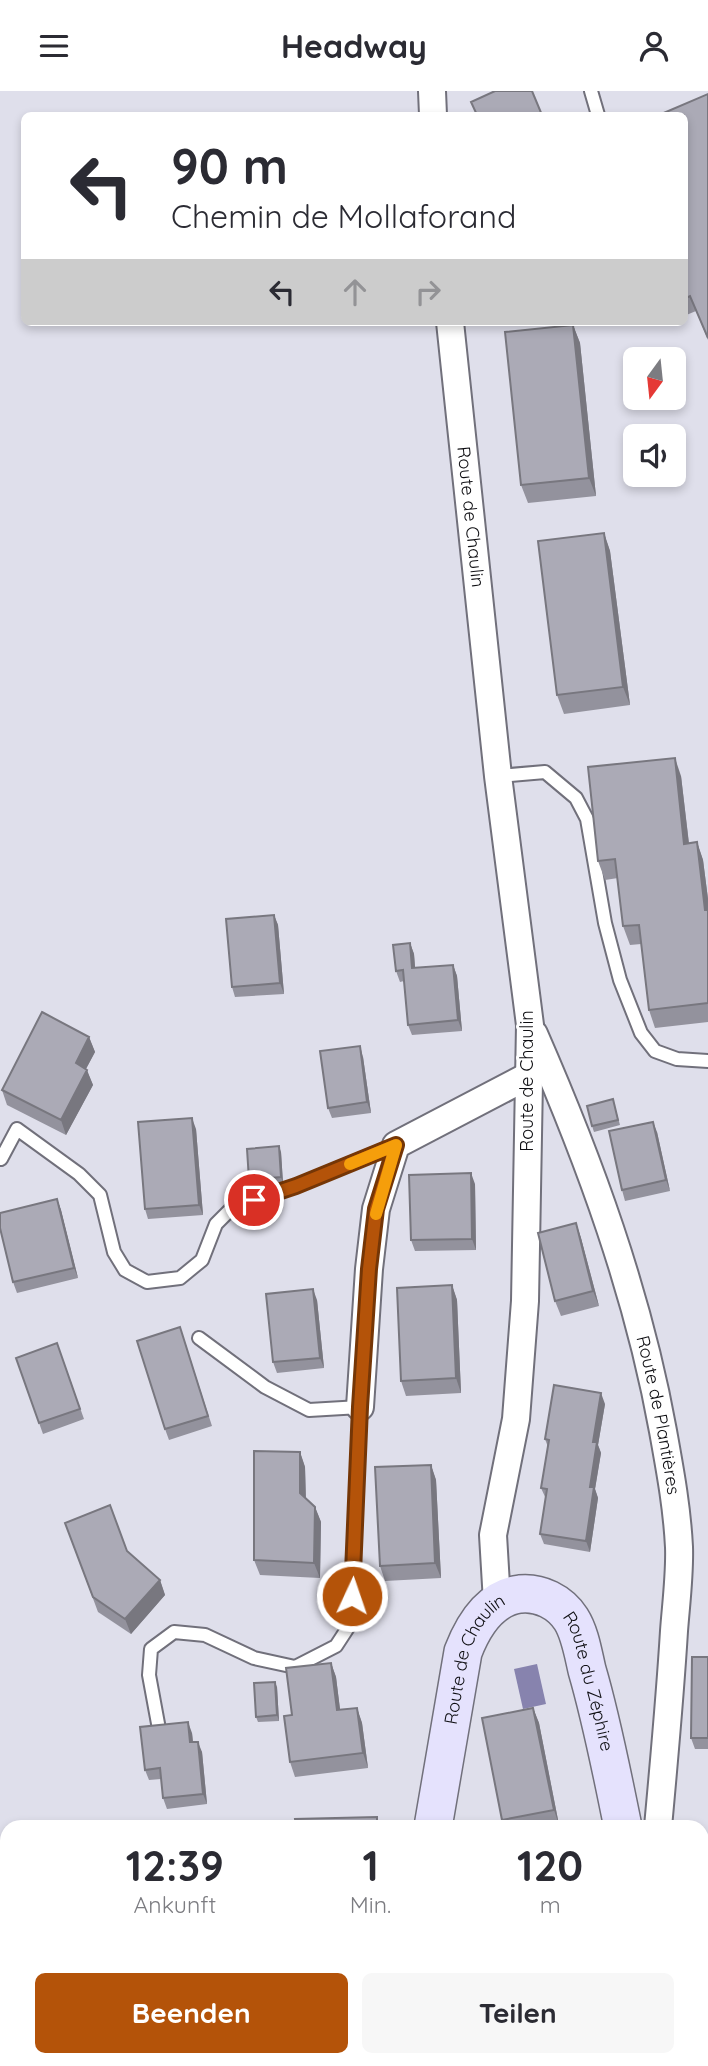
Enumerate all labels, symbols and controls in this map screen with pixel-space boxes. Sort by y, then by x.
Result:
text: Headway [281,26,427,66]
icon: menu [35,27,73,65]
icon: person [635,27,673,65]
text: 90 m [171,135,288,196]
icon: left [56,140,147,231]
text: Chemin de Mollaforand [171,196,516,236]
icon: left [263,273,301,311]
icon: ahead [336,273,374,311]
icon: right [409,273,447,311]
north arrow [623,347,686,409]
map controls [623,347,686,487]
button: sound [623,424,686,487]
street label: Route de Chaulin [452,445,490,588]
street label: Route de Chaulin [515,1010,538,1152]
pin [224,1170,284,1230]
icon: arrive [235,1181,273,1219]
street label: Route de Plantières [631,1333,686,1496]
position arrow [315,1559,389,1633]
street label: Route de Chaulin [439,1588,509,1726]
street label: Route du Zéphire [558,1607,619,1753]
text: 12:39 [126,1839,224,1892]
text: 1 [362,1839,379,1892]
text: 120 [517,1839,583,1892]
text: Ankunft [133,1890,216,1919]
text: Min. [350,1890,391,1919]
text: m [540,1890,561,1919]
button: Beenden [35,1973,348,2053]
button: Teilen [362,1973,674,2053]

